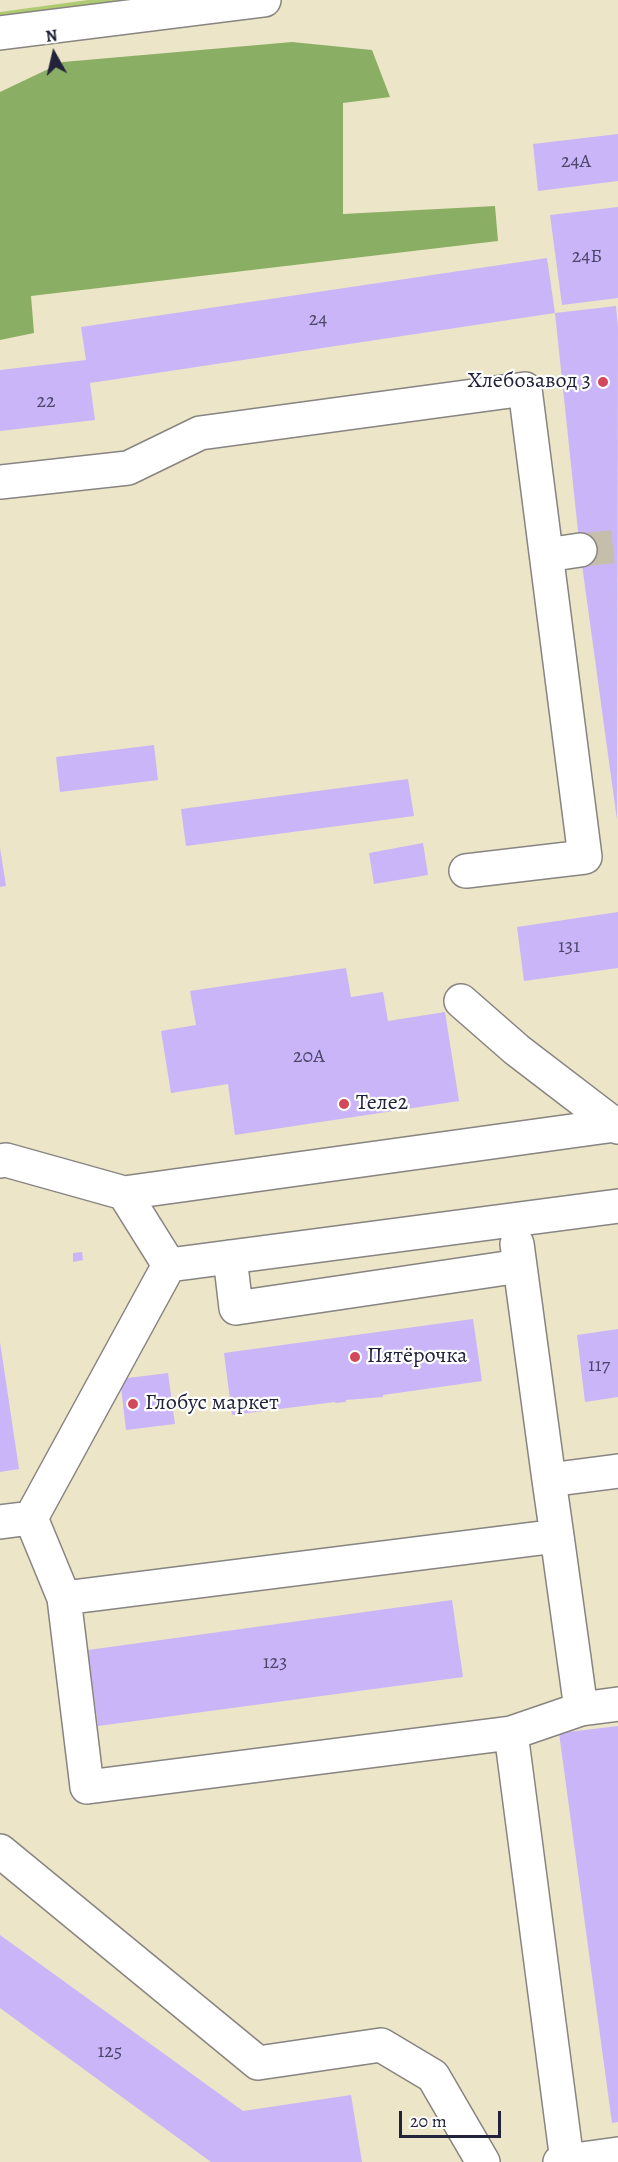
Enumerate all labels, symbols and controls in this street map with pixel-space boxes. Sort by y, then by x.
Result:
north arrow [24,24,84,84]
text: N [44,24,59,48]
house number: 24А [561,150,591,174]
house number: 24Б [572,245,602,269]
house number: 24 [309,308,327,332]
place label: Хлебозавод 3 [467,369,591,395]
marker: Хлебозавод 3 [596,375,610,389]
house number: 22 [37,390,55,414]
house number: 131 [558,935,580,959]
house number: 20А [293,1045,325,1069]
place label: Теле2 [356,1091,408,1117]
marker: Теле2 [337,1097,351,1111]
place label: Пятёрочка [367,1344,467,1370]
marker: Пятёрочка [348,1350,362,1364]
house number: 117 [588,1354,610,1378]
place label: Глобус маркет [145,1391,279,1417]
marker: Глобус маркет [126,1397,140,1411]
house number: 123 [263,1651,287,1675]
house number: 125 [98,2040,122,2064]
scale bar [402,2099,504,2137]
text: 20 m [410,2109,447,2133]

